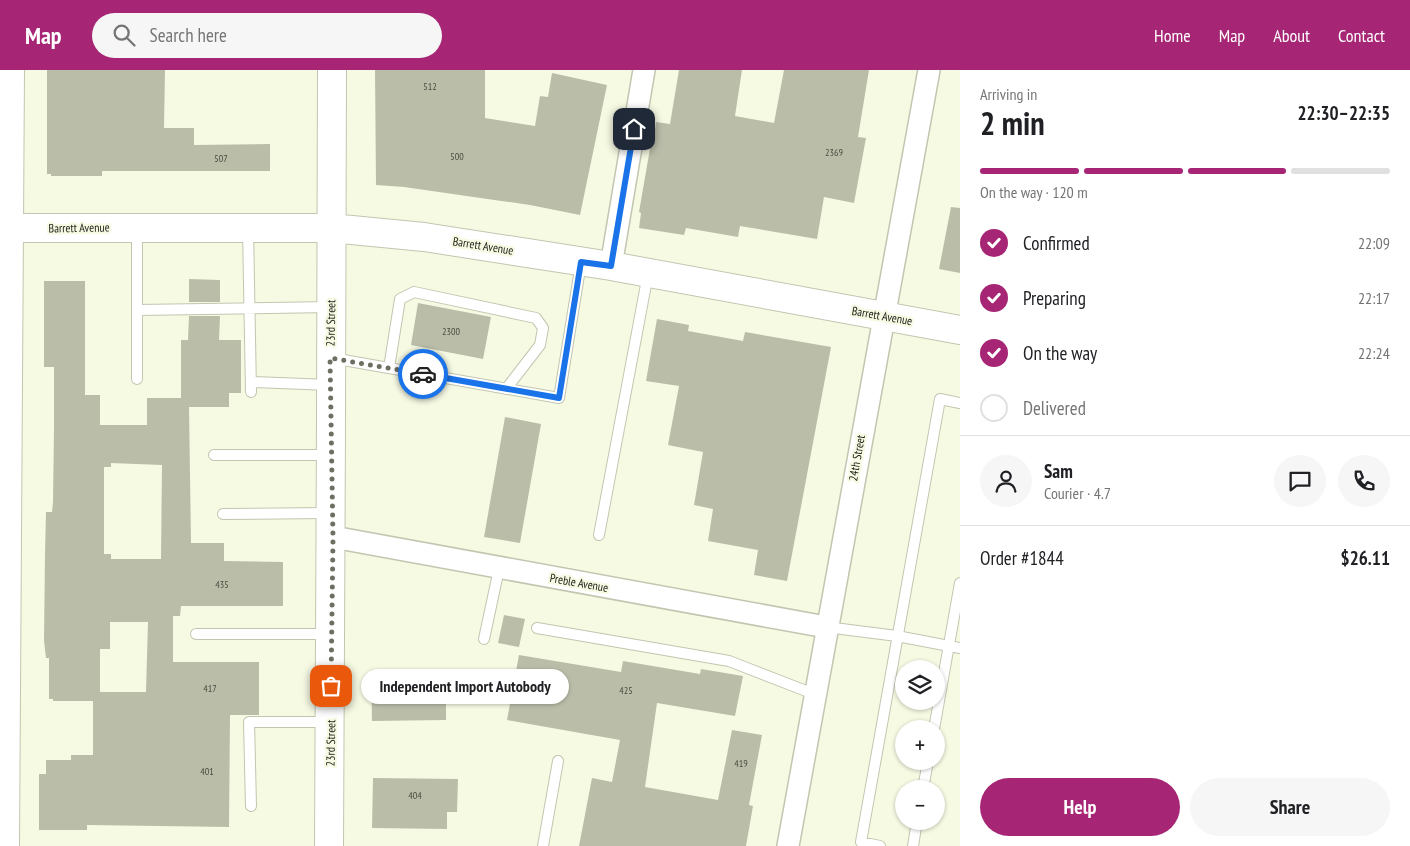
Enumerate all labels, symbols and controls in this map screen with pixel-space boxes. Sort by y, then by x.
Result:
search box [92,13,442,58]
text: Map [25,20,62,51]
icon: search [110,21,138,49]
text: Search here [150,23,227,47]
text: Home [1154,24,1191,47]
text: Map [1219,24,1245,47]
text: About [1273,24,1310,47]
text: Contact [1338,24,1385,47]
house number: 512 [423,80,437,93]
text: Arriving in [980,84,1037,104]
text: 22:30–22:35 [1297,101,1390,125]
text: 2 min [980,102,1045,144]
pin [613,108,655,150]
icon: home [620,115,648,143]
house number: 2369 [825,146,843,159]
house number: 500 [450,150,464,163]
house number: 507 [214,152,228,165]
text: On the way · 120 m [980,182,1088,202]
street label: Barrett Avenue [48,219,110,236]
icon: check [980,229,1008,257]
text: Confirmed [1023,231,1090,255]
street label: Barrett Avenue [452,233,514,258]
text: 22:09 [1358,233,1390,253]
icon: check [980,284,1008,312]
text: Preparing [1023,286,1086,310]
text: 22:17 [1358,288,1390,308]
street label: 23rd Street [323,299,338,346]
street label: Barrett Avenue [851,303,914,328]
house number: 2300 [442,325,461,338]
icon: check [980,339,1008,367]
text: On the way [1023,341,1097,365]
text: 22:24 [1358,343,1390,363]
courier [398,349,448,399]
icon: car [409,360,437,388]
text: Delivered [1023,396,1086,420]
street label: 24th Street [845,433,868,482]
button: person [980,455,1032,507]
button: chat [1274,455,1326,507]
button: phone [1338,455,1390,507]
text: Sam [1044,459,1073,483]
text: Courier · 4.7 [1044,483,1111,503]
text: Order #1844 [980,546,1064,570]
text: $26.11 [1341,546,1390,570]
street label: Preble Avenue [549,570,609,595]
house number: 435 [215,578,229,591]
map controls [895,660,945,830]
button: layers [895,660,945,710]
pin [310,665,352,707]
callout: Independent Import Autobody [361,668,568,704]
icon: bag [317,672,345,700]
text: Independent Import Autobody [379,676,551,696]
house number: 417 [203,682,217,695]
house number: 425 [619,684,633,697]
street label: 23rd Street [323,719,338,766]
button: + [895,720,945,770]
house number: 419 [734,757,748,770]
house number: 401 [200,765,214,778]
button: Help [980,778,1180,836]
button: Share [1190,778,1390,836]
button: − [895,780,945,830]
house number: 404 [408,789,422,802]

